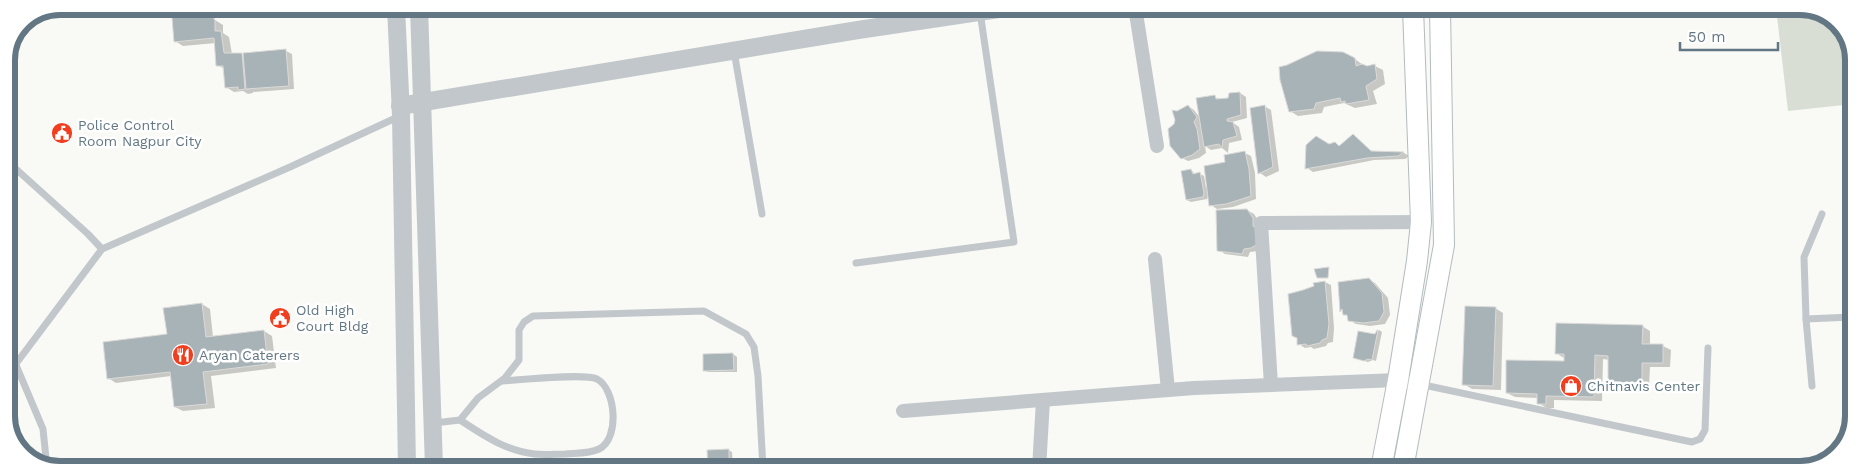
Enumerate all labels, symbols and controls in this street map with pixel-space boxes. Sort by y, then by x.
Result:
scale bar [1680,20,1778,52]
text: 50 m [1688,28,1725,46]
place label: Police Control Room Nagpur City [78,117,202,149]
public building icon: Police Control Room Nagpur City [50,121,74,145]
place label: Old High Court Bldg [296,302,369,334]
public building icon: Old High Court Bldg [268,306,292,330]
restaurant icon: Aryan Caterers [171,343,195,367]
place label: Aryan Caterers [199,347,300,363]
shop icon: Chitnavis Center [1559,374,1583,398]
place label: Chitnavis Center [1587,378,1701,394]

